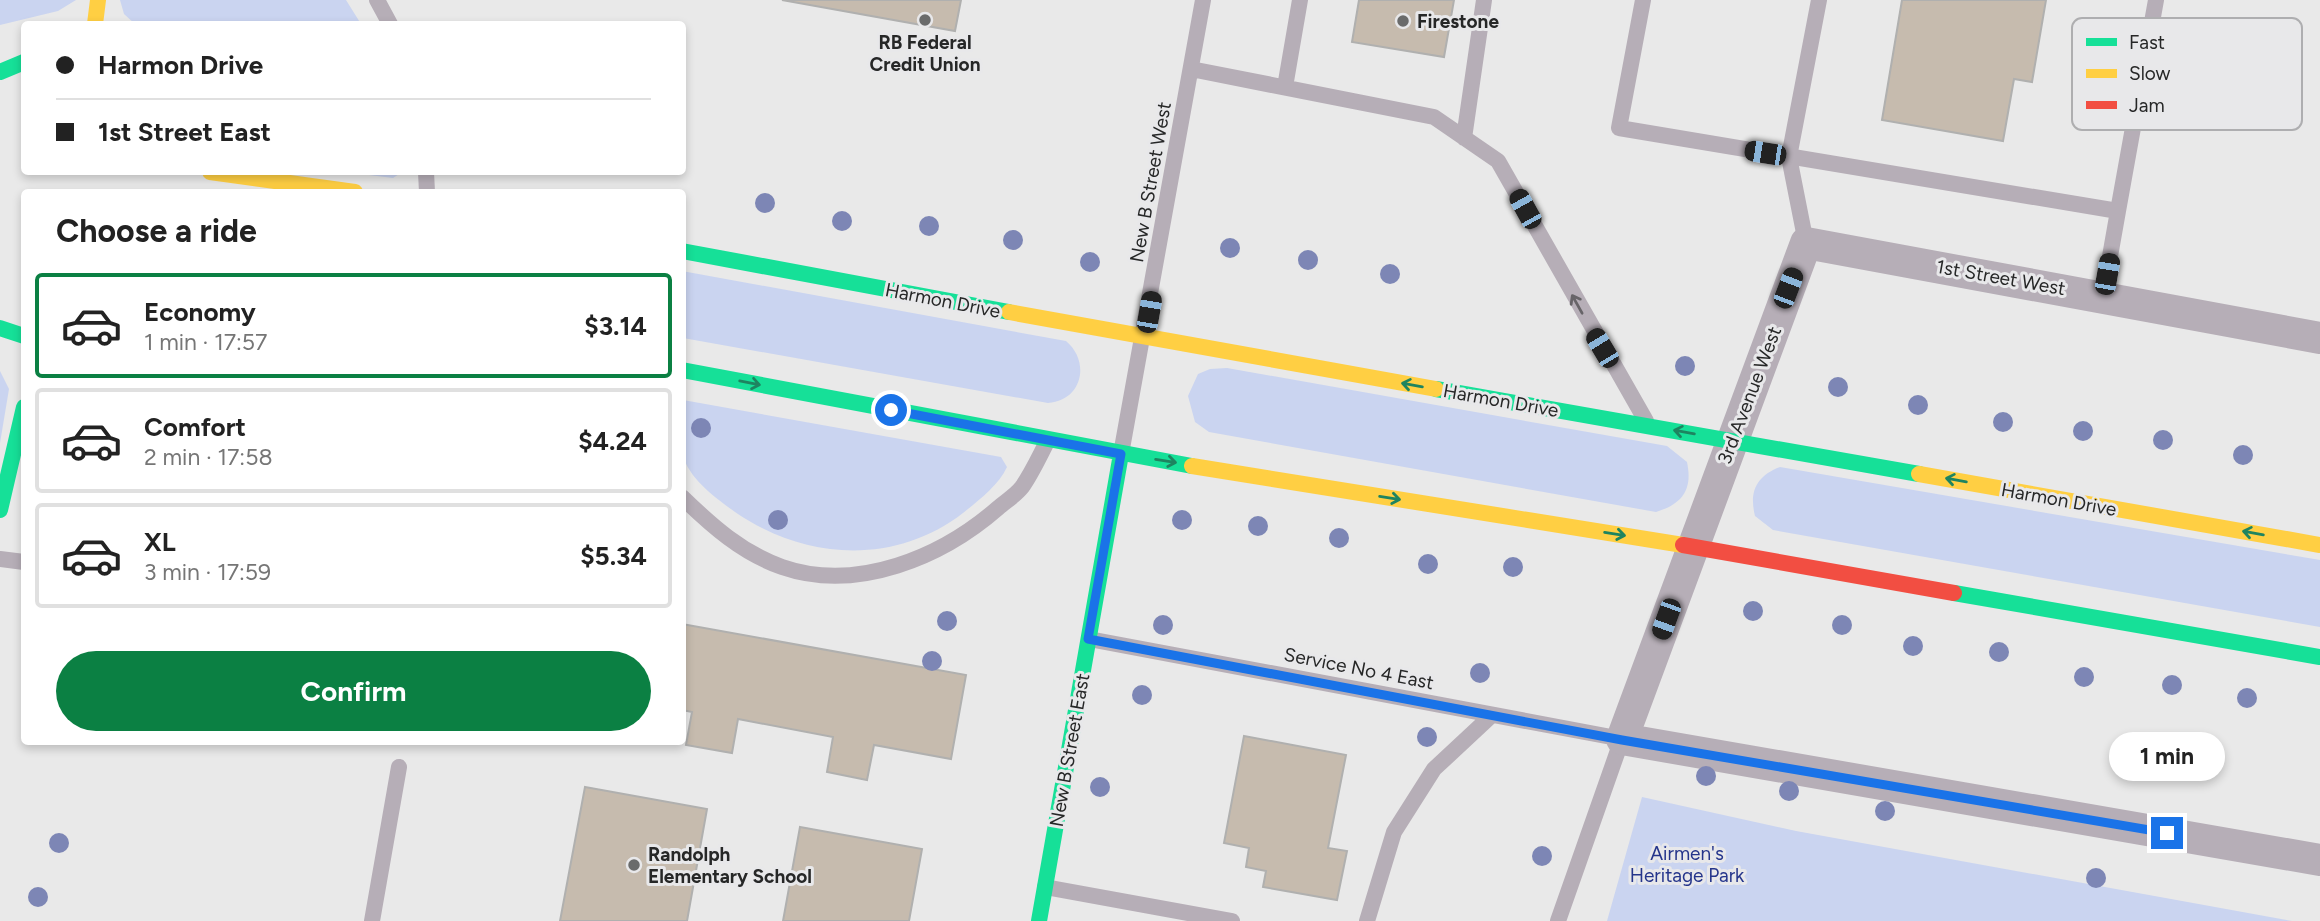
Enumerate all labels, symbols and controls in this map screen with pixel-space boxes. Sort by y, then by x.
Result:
place label: Firestone [1417,10,1499,33]
marker: RB Federal Credit Union [917,12,933,28]
marker: Firestone [1395,13,1411,29]
legend [2072,18,2302,130]
place label: RB Federal Credit Union [870,31,980,76]
text: Fast [2129,31,2165,54]
text: Harmon Drive [98,49,263,81]
text: Slow [2129,62,2171,85]
text: Jam [2129,94,2165,117]
street label: New B Street West [1125,100,1176,264]
text: 1st Street East [98,116,271,148]
car [1743,139,1788,167]
car [1506,186,1545,232]
text: Choose a ride [56,212,257,250]
car [2094,251,2121,297]
street label: 1st Street West [1935,255,2067,300]
car [1771,265,1806,311]
street label: Harmon Drive [883,278,1002,323]
car [1136,289,1163,335]
icon: car [60,294,123,357]
one-way arrow [1570,294,1584,314]
text: Economy [144,296,256,328]
text: $3.14 [584,310,647,342]
street label: 3rd Avenue West [1713,323,1786,467]
car [1583,325,1622,371]
text: 1 min · 17:57 [144,328,267,356]
one-way arrow [738,376,760,390]
one-way arrow [1401,377,1424,391]
street label: Harmon Drive [1441,379,1560,422]
route start [875,394,907,426]
icon: car [60,409,123,472]
text: Comfort [144,411,246,443]
text: $4.24 [578,425,647,457]
one-way arrow [1673,425,1696,438]
text: 2 min · 17:58 [144,443,273,471]
one-way arrow [1154,455,1177,468]
one-way arrow [1945,473,1968,487]
street label: Harmon Drive [1999,478,2118,521]
one-way arrow [1378,492,1401,505]
icon: car [60,524,123,587]
text: XL [144,526,176,558]
one-way arrow [2242,526,2265,539]
one-way arrow [1603,528,1626,541]
text: $5.34 [580,540,647,572]
text: 3 min · 17:59 [144,558,271,586]
car [1649,596,1684,642]
street label: Service No 4 East [1282,643,1436,694]
button: Confirm [56,651,651,731]
street label: New B Street East [1045,671,1094,829]
callout: 1 min [2109,732,2225,780]
text: 1 min [2140,742,2194,770]
route end [2151,817,2183,849]
park label: Airmen's Heritage Park [1630,842,1745,887]
place label: Randolph Elementary School [648,843,812,888]
marker: Randolph Elementary School [626,857,642,873]

